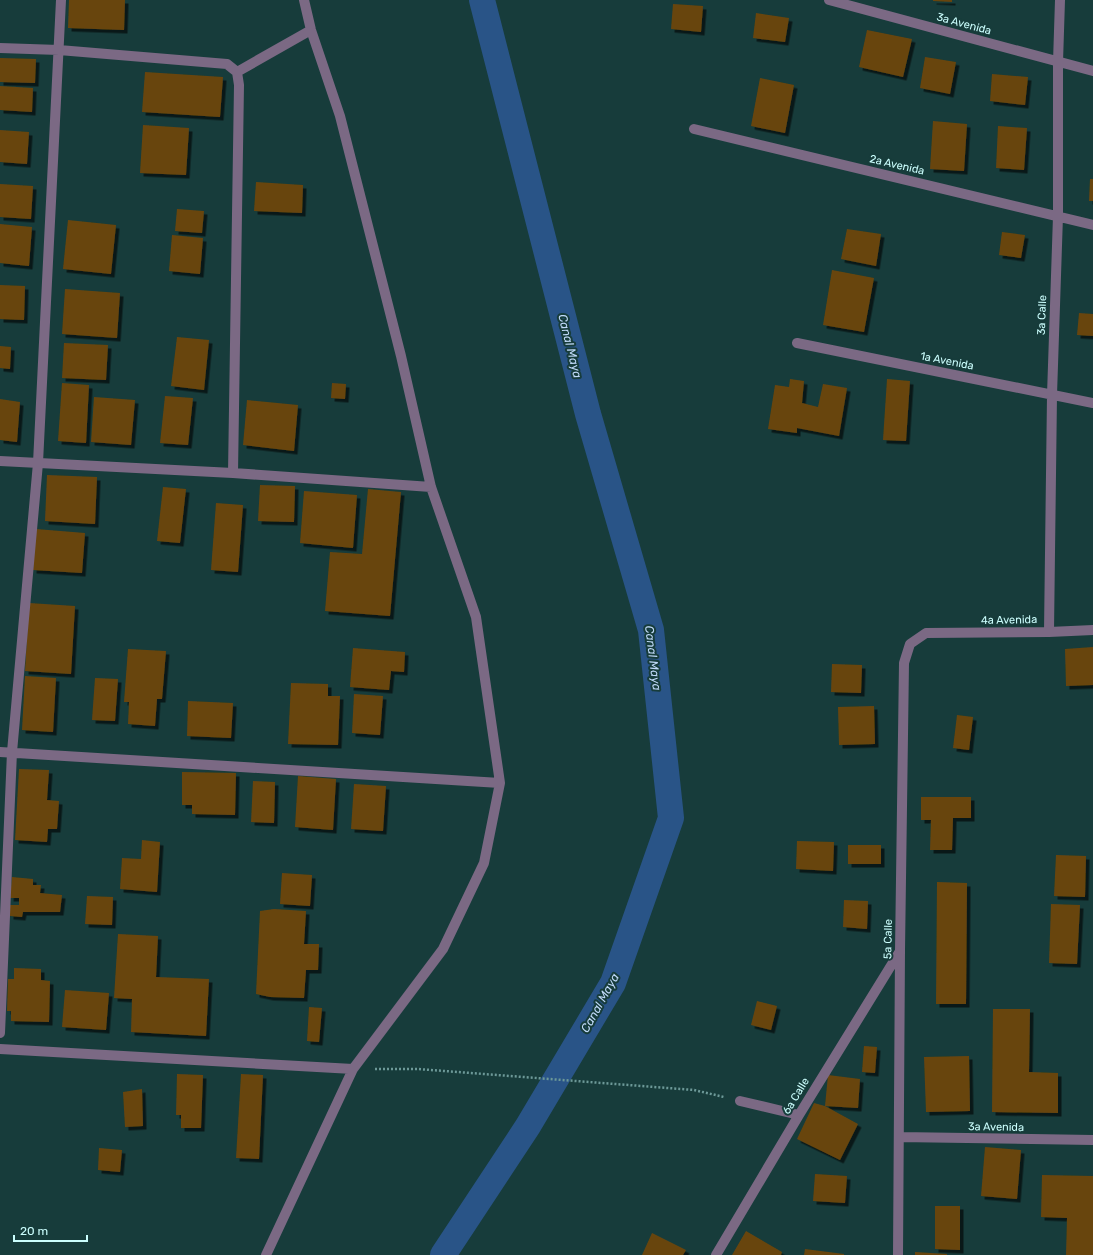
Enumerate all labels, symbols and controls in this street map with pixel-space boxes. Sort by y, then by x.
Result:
street label: 3a Avenida [935,10,993,38]
street label: 2a Avenida [868,152,926,178]
street label: 3a Calle [1035,295,1049,335]
water label: Canal Maya [555,313,585,379]
street label: 1a Avenida [919,349,975,373]
street label: 4a Avenida [981,613,1037,627]
water label: Canal Maya [642,625,664,691]
street label: 5a Calle [881,919,895,959]
water label: Canal Maya [578,971,622,1035]
street label: 6a Calle [780,1075,812,1117]
street label: 3a Avenida [968,1120,1024,1134]
scale bar [14,1217,87,1243]
text: 20 m [20,1224,48,1238]

